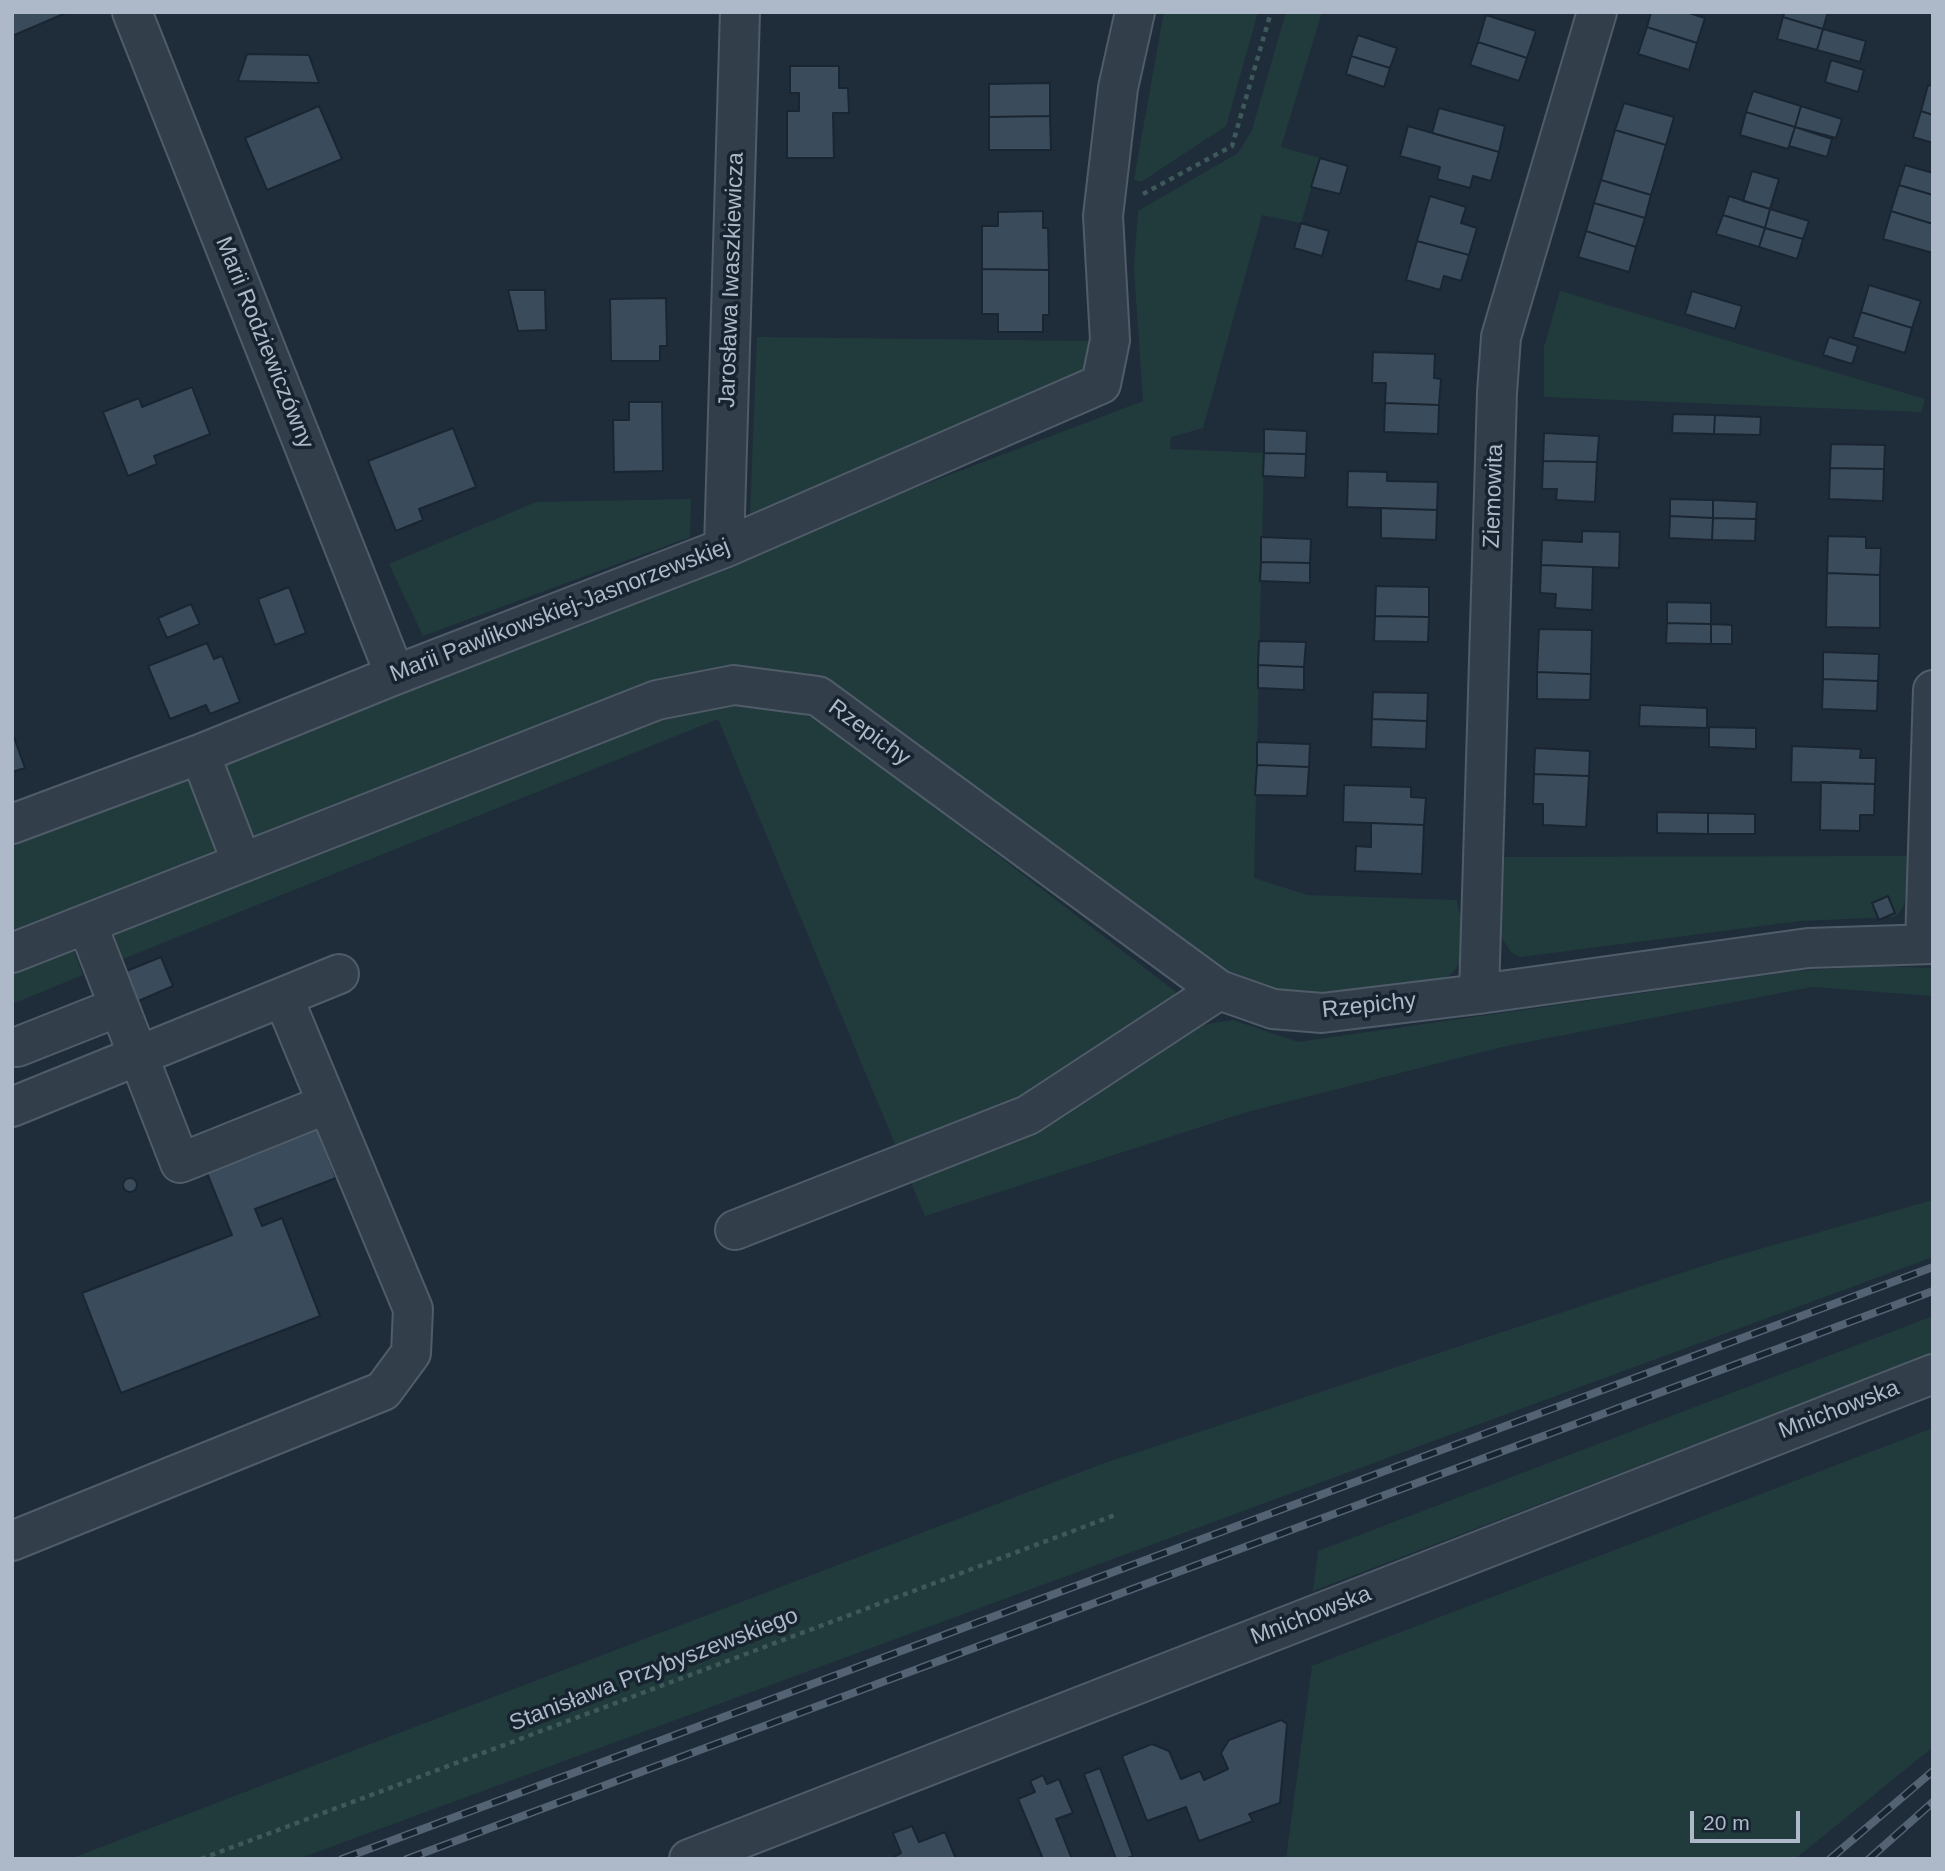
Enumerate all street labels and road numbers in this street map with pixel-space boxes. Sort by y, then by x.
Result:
street label: Jarosława Iwaszkiewicza [714,152,750,408]
street label: Marii Rodziewiczówny [209,233,319,453]
street label: Ziemowita [1478,443,1510,549]
street label: Marii Pawlikowskiej-Jasnorzewskiej [386,533,734,689]
street label: Rzepichy [823,694,915,772]
street label: Rzepichy [1321,987,1417,1025]
street label: Mnichowska [1775,1374,1903,1446]
street label: Mnichowska [1247,1580,1375,1652]
street label: Stanisława Przybyszewskiego [506,1602,802,1738]

